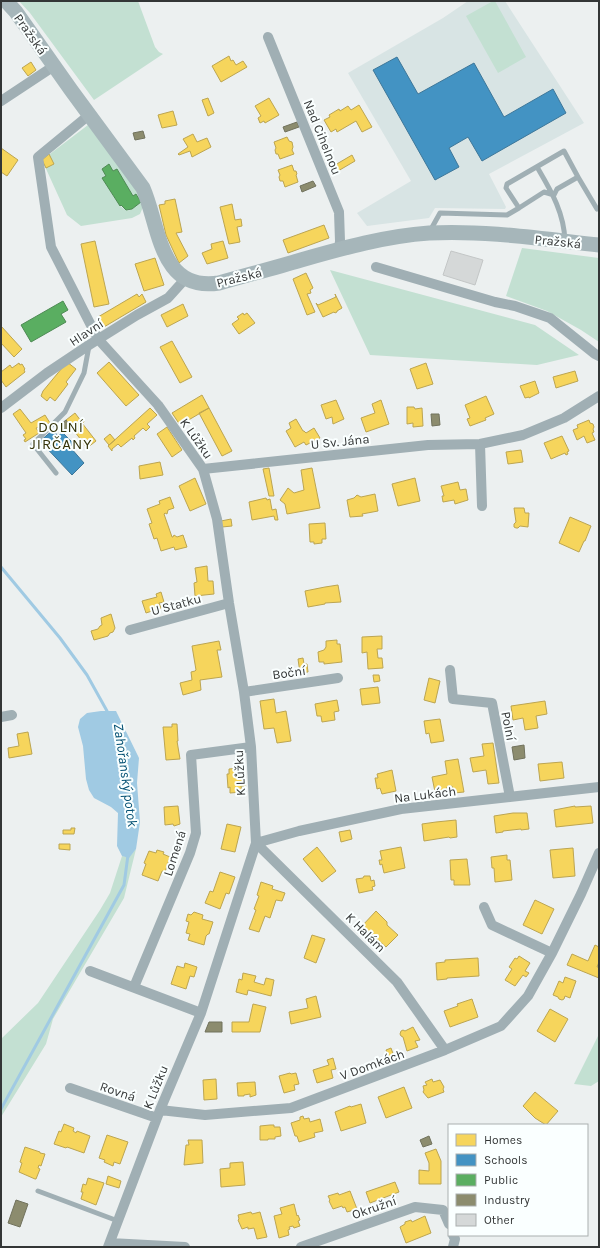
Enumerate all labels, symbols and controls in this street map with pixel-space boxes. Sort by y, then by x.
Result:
street label: Pražská [11,11,50,58]
street label: Nad Cihelnou [301,97,344,177]
street label: Pražská [534,232,582,251]
street label: Pražská [215,265,264,290]
street label: Hlavní [66,316,106,349]
street label: K Lůžku [177,415,216,462]
district label: DOLNÍ JIRČANY [30,418,92,453]
street label: U Sv. Jána [310,431,370,452]
street label: U Statku [149,591,203,618]
street label: Boční [271,663,307,682]
street label: Polní [498,710,519,742]
water label: Zahořanský potok [110,722,141,829]
street label: K Lůžku [231,749,248,796]
street label: Na Lukách [393,783,457,806]
street label: Lomená [160,828,189,878]
street label: K Halám [343,909,389,955]
street label: V Domkách [338,1046,406,1083]
street label: K Lůžku [140,1063,171,1111]
street label: Rovná [98,1078,138,1105]
legend [448,1124,588,1236]
text: Homes [484,1133,522,1147]
text: Schools [484,1153,527,1167]
text: Public [484,1173,518,1187]
street label: Okružní [350,1193,399,1222]
text: Industry [484,1193,530,1207]
text: Other [484,1213,515,1227]

